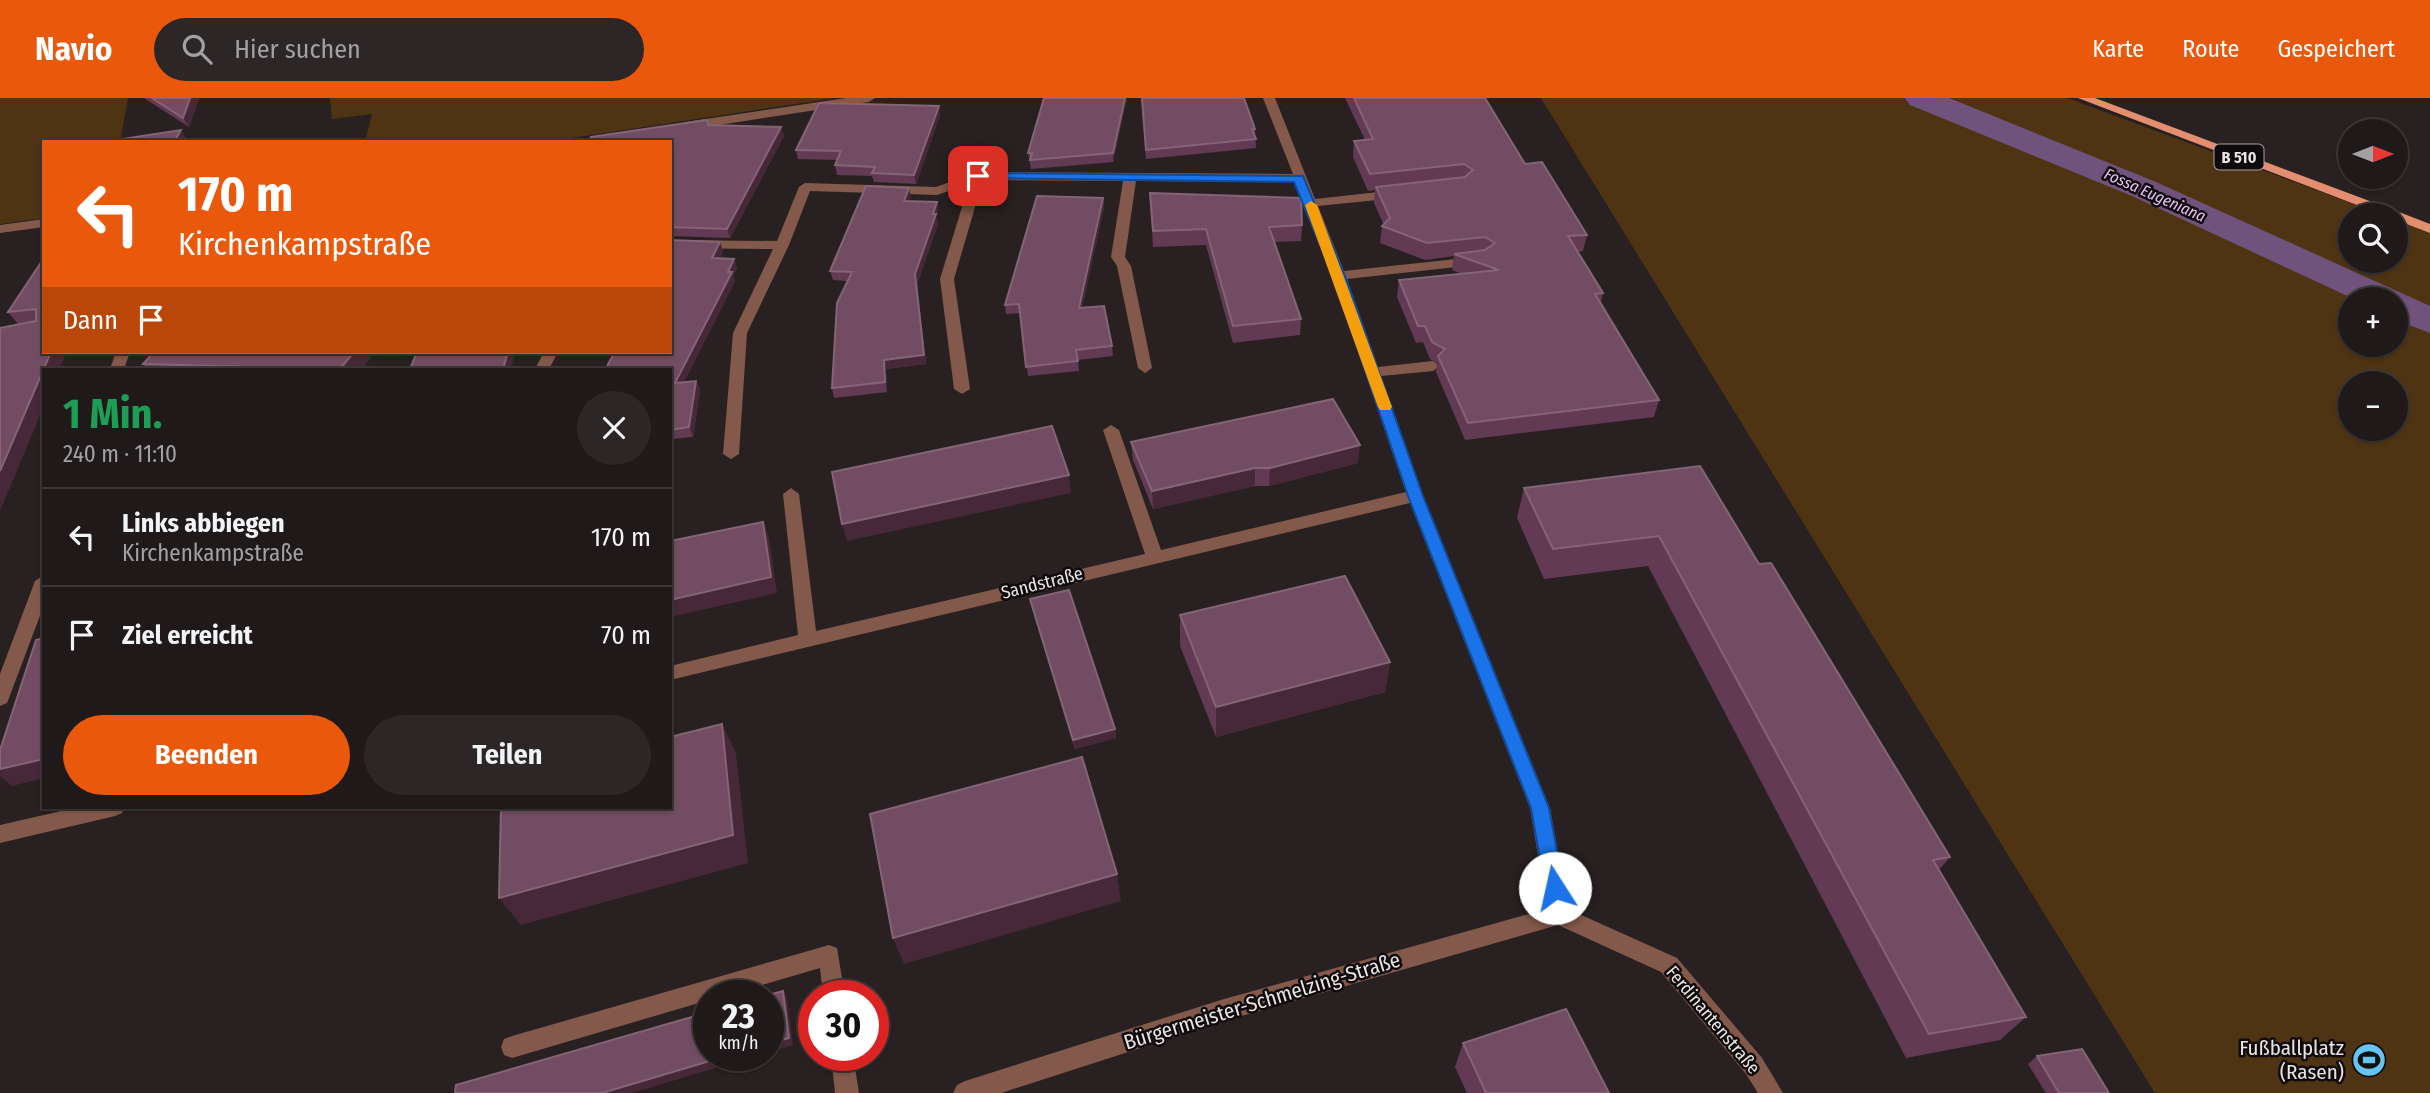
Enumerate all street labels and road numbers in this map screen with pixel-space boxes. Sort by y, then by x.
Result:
road number: B 510 [2214,144,2264,170]
street label: Sandstraße [999,562,1085,604]
street label: Bürgermeister-Schmelzing-Straße [1121,946,1403,1056]
street label: Ferdinantenstraße [1661,961,1765,1079]

